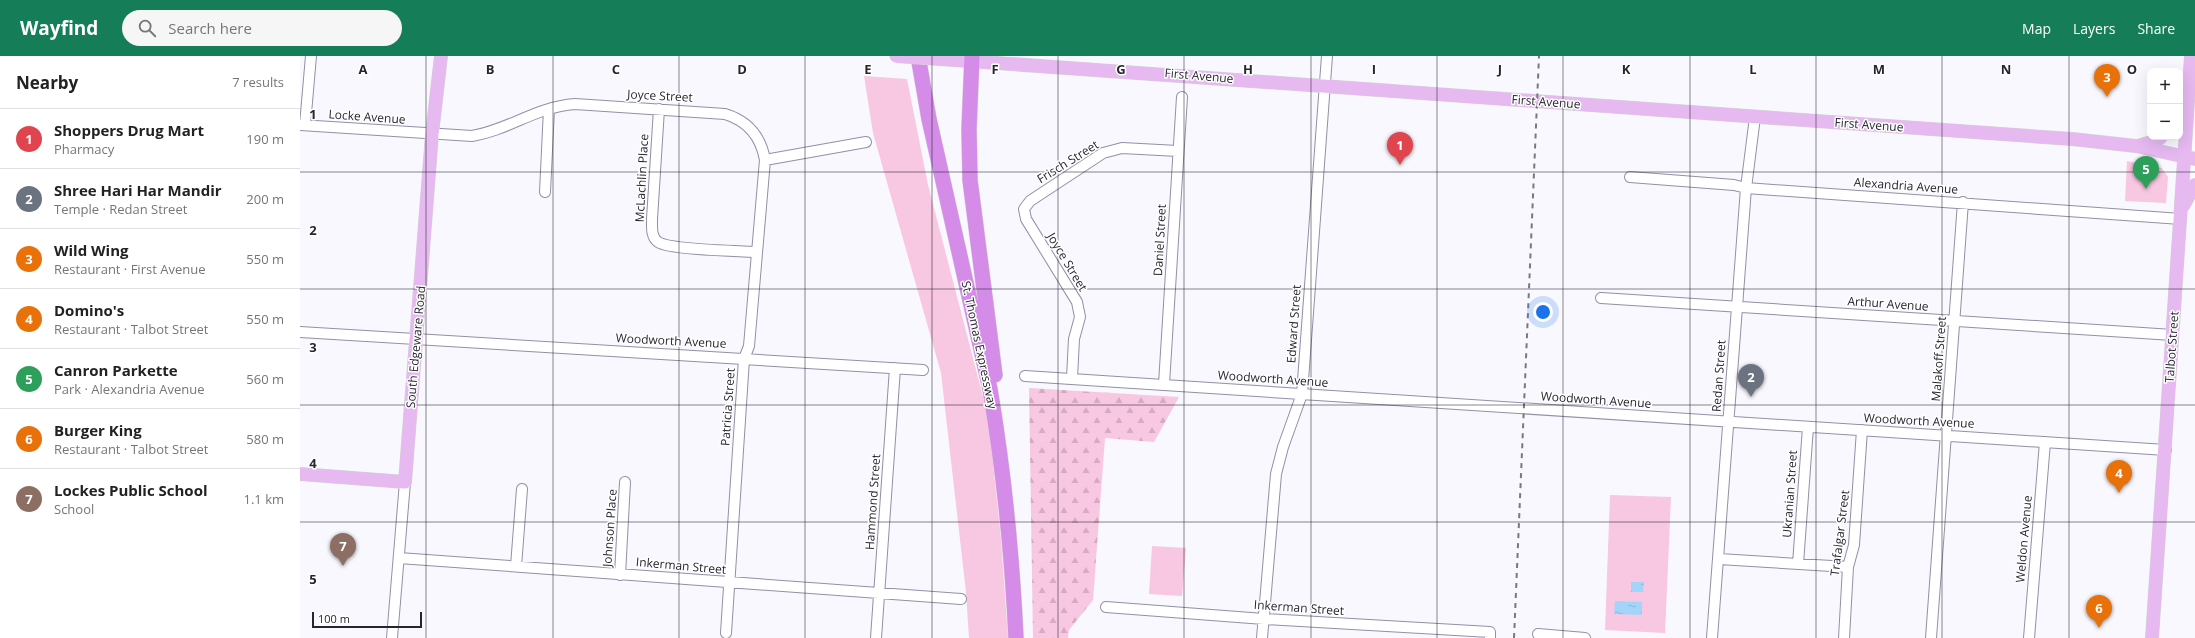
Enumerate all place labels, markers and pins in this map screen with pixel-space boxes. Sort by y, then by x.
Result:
pin: 3 [2094,64,2120,97]
pin: 1 [1387,132,1413,165]
pin: 5 [2133,156,2159,189]
pin: 2 [1738,364,1764,397]
pin: 4 [2106,460,2132,493]
pin: 7 [330,533,356,566]
pin: 6 [2086,595,2112,628]

